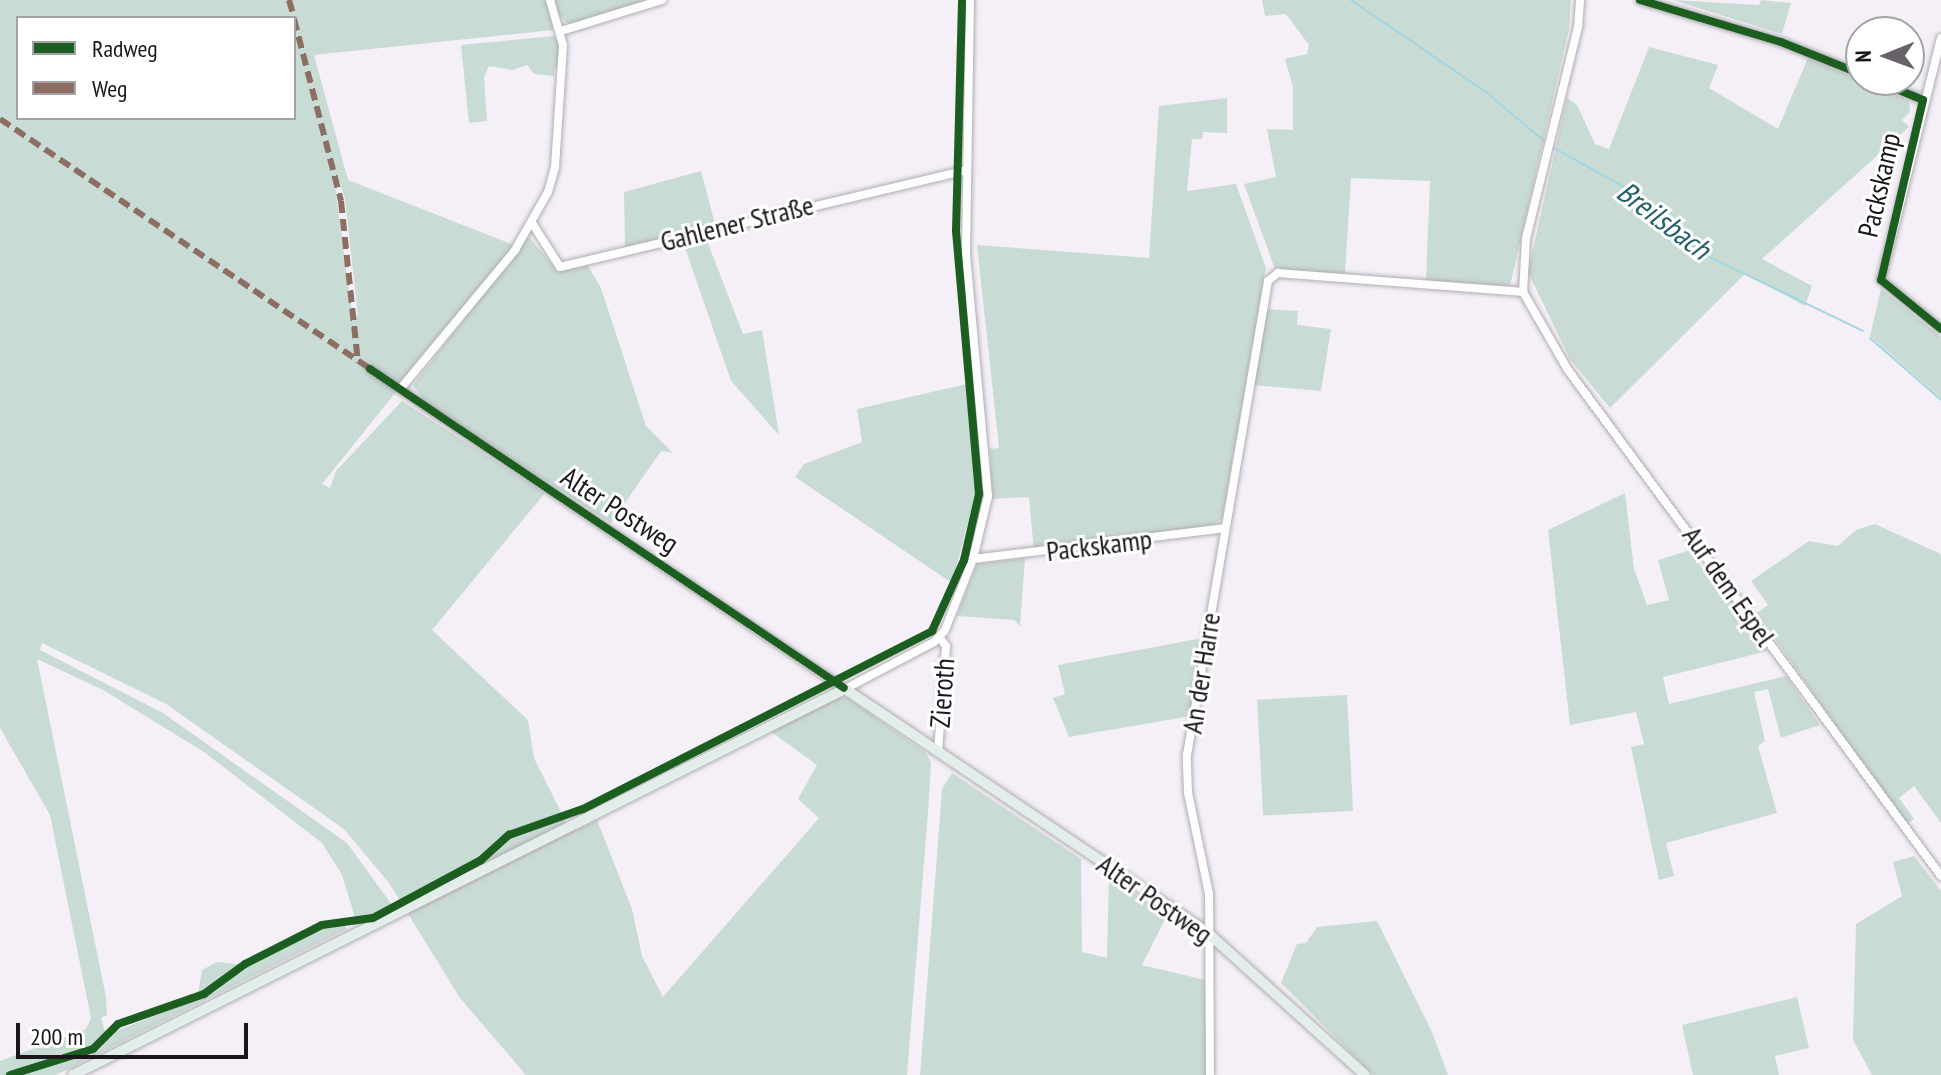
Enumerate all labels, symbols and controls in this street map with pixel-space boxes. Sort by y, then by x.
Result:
legend [16,16,296,120]
north arrow [1845,16,1925,96]
text: Radweg [92,33,158,64]
text: N [1849,50,1877,63]
text: Weg [92,73,127,104]
street label: Packskamp [1851,130,1907,240]
water label: Breilsbach [1610,173,1718,267]
street label: Gahlener Straße [657,188,817,258]
street label: Alter Postweg [555,460,685,560]
street label: Auf dem Espel [1676,520,1782,652]
street label: Packskamp [1044,522,1154,568]
street label: An der Harre [1175,610,1227,736]
street label: Zieroth [923,657,961,729]
street label: Alter Postweg [1091,847,1219,951]
scale bar [20,1007,252,1057]
text: 200 m [30,1021,83,1052]

